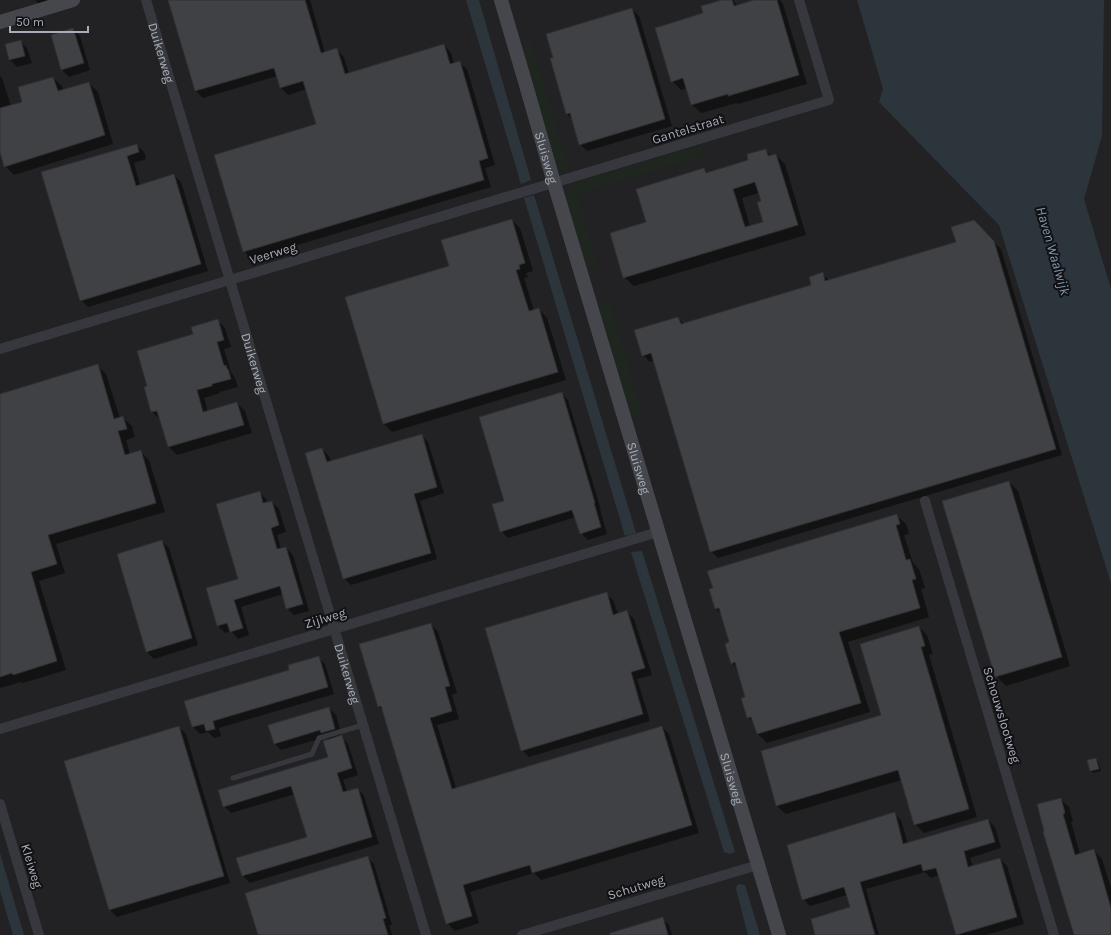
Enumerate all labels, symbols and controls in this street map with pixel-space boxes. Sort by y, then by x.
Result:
scale bar [10,8,88,34]
text: 50 m [16,15,44,29]
street label: Duikerweg [146,21,178,85]
street label: Gantelstraat [650,111,726,147]
street label: Sluisweg [532,130,561,186]
water label: Haven Waalwijk [1032,205,1074,298]
street label: Veerweg [248,239,299,267]
street label: Duikerweg [239,331,271,396]
street label: Sluisweg [624,440,654,496]
street label: Zijlweg [302,604,348,631]
street label: Duikerweg [332,641,364,706]
street label: Schouwslootweg [980,665,1024,766]
street label: Sluisweg [717,751,747,807]
street label: Kleiweg [18,842,46,891]
street label: Schutweg [606,871,667,903]

